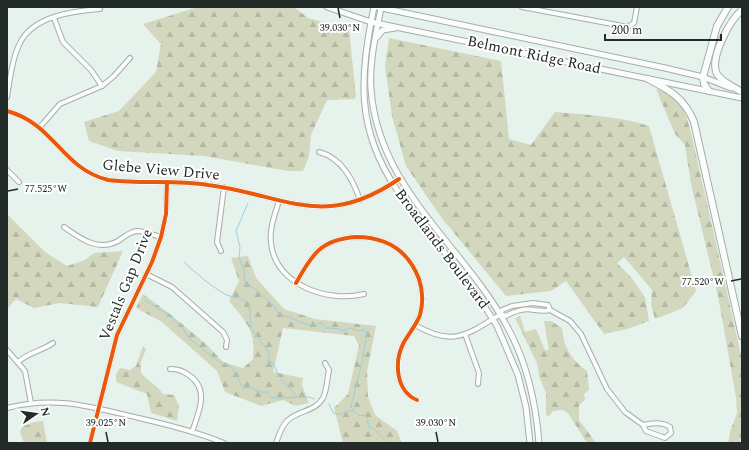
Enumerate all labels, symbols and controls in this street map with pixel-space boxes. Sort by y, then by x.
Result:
scale bar [605,16,721,42]
text: 39.030°N [320,20,360,36]
text: 200 m [611,21,642,40]
street label: Belmont Ridge Road [465,30,603,80]
street label: Glebe View Drive [101,153,221,187]
text: 77.525°W [25,181,67,197]
street label: Broadlands Boulevard [389,184,495,314]
street label: Vestals Gap Drive [93,226,159,344]
text: 77.520°W [682,274,724,290]
north arrow [16,394,56,434]
text: N [36,406,55,418]
text: 39.025°N [86,415,126,431]
text: 39.030°N [416,415,456,431]

